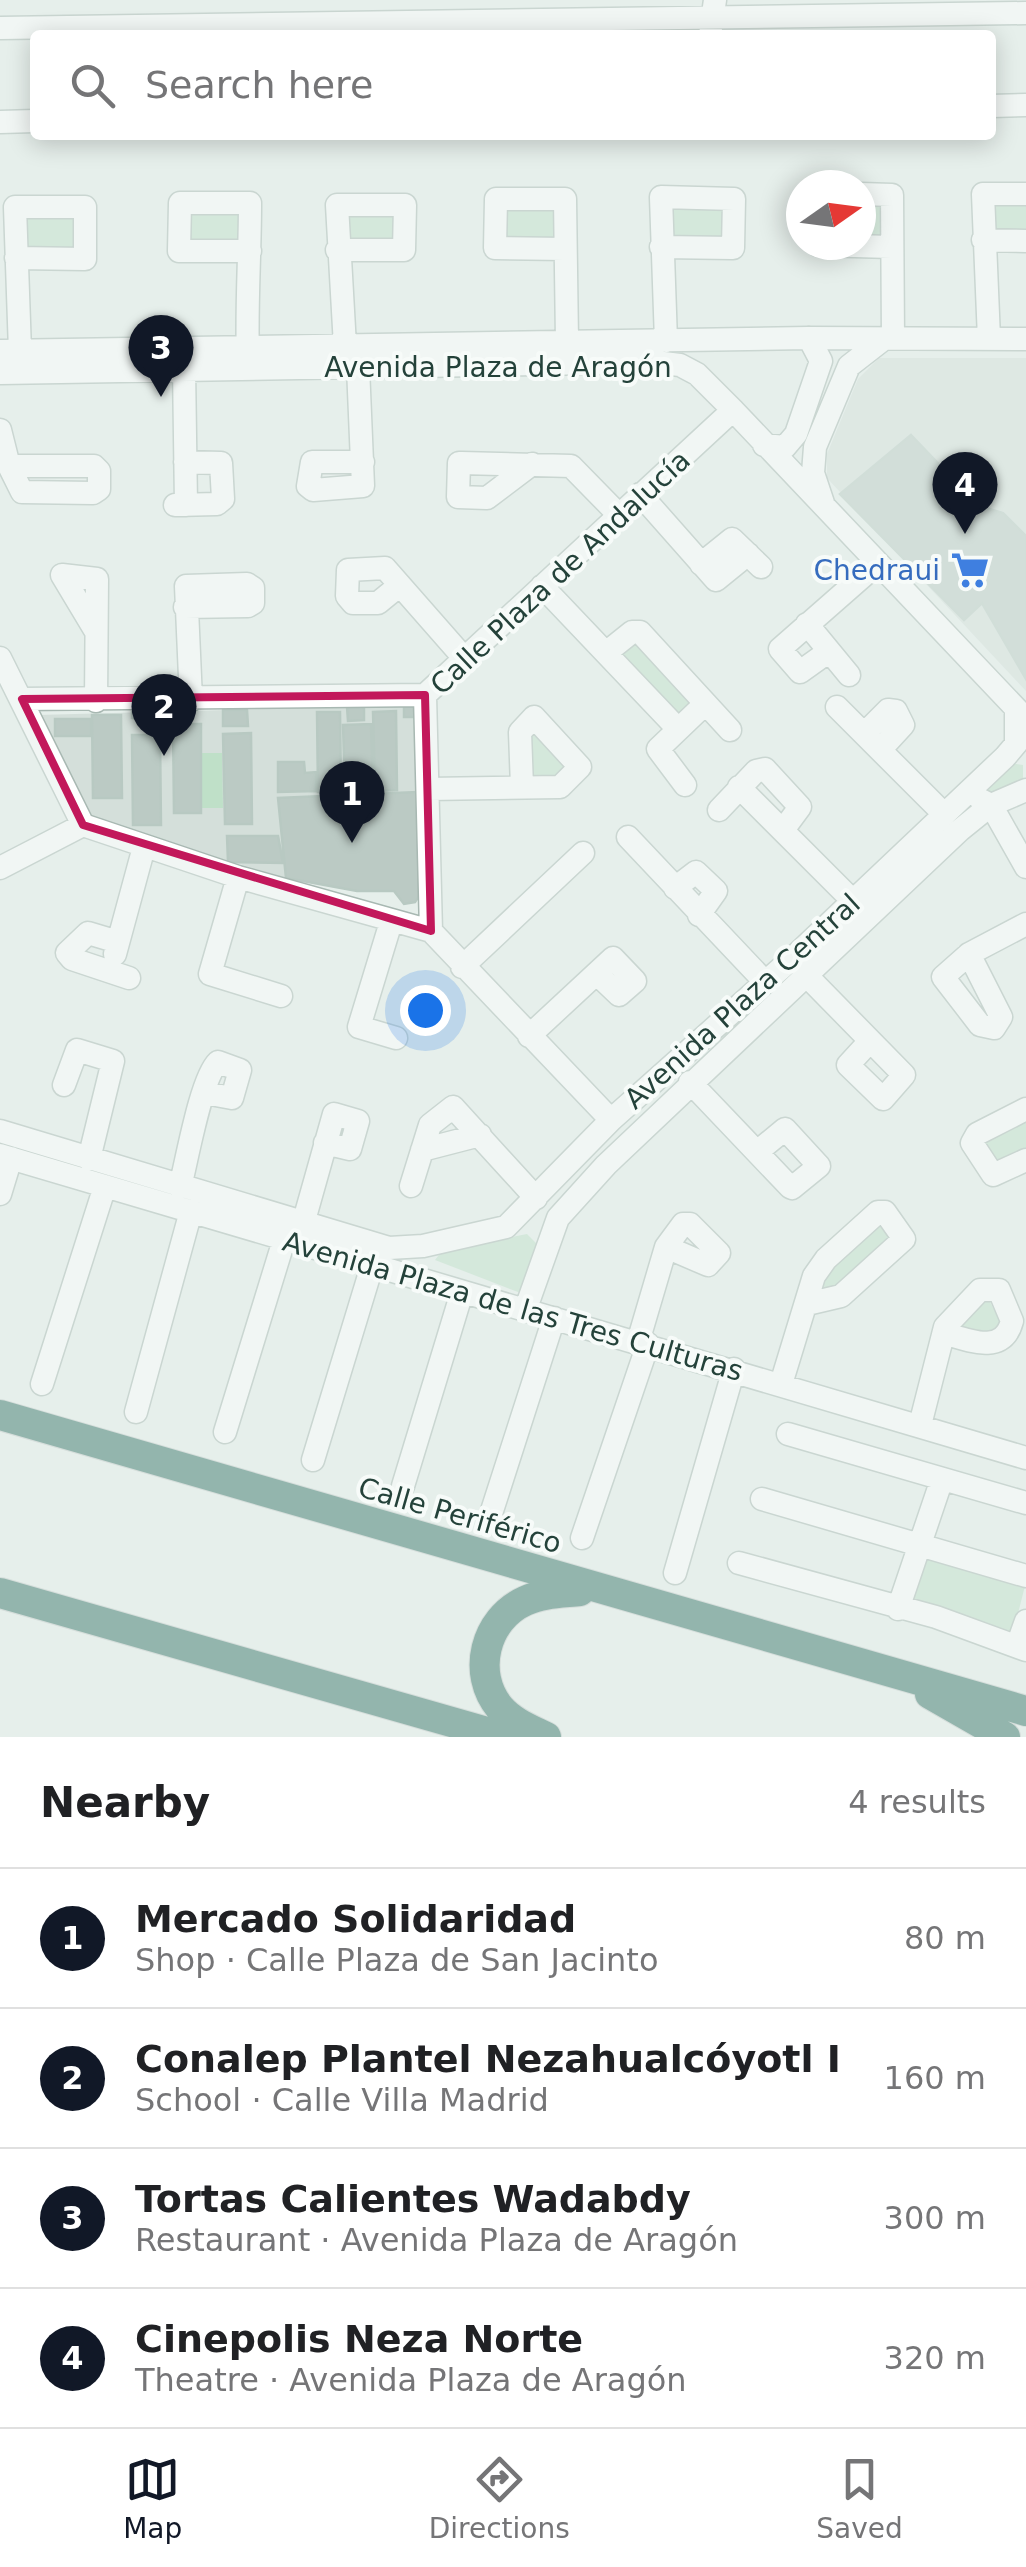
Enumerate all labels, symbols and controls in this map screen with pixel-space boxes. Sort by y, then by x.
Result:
search box [30,30,996,140]
icon: search [65,58,120,113]
text: Search here [145,63,373,107]
north arrow [786,170,876,260]
pin: 3 [128,314,194,397]
street label: Avenida Plaza de Aragón [324,351,672,384]
street label: Calle Plaza de Andalucía [424,443,697,701]
pin: 4 [932,452,998,534]
supermarket icon: Chedraui [949,549,991,591]
place label: Chedraui [814,554,940,587]
pin: 2 [132,674,196,756]
pin: 1 [320,760,384,843]
street label: Avenida Plaza Central [618,887,867,1116]
your location [400,985,451,1036]
street label: Avenida Plaza de las Tres Culturas [279,1225,747,1388]
street label: Calle Periférico [355,1471,565,1560]
text: Nearby [40,1778,210,1827]
text: 4 results [848,1783,986,1821]
text: Mercado Solidaridad [135,1897,576,1941]
text: 1 [61,1919,84,1957]
text: 80 m [904,1919,986,1957]
text: Shop · Calle Plaza de San Jacinto [135,1941,658,1979]
text: Conalep Plantel Nezahualcóyotl I [135,2037,841,2081]
text: 2 [61,2059,84,2097]
text: 160 m [884,2059,986,2097]
text: School · Calle Villa Madrid [135,2081,549,2119]
text: Tortas Calientes Wadabdy [135,2177,691,2221]
text: 3 [61,2199,84,2237]
text: 300 m [884,2199,986,2237]
text: Restaurant · Avenida Plaza de Aragón [135,2221,738,2259]
text: Cinepolis Neza Norte [135,2317,583,2361]
text: 4 [61,2339,84,2377]
text: 320 m [884,2339,986,2377]
text: Theatre · Avenida Plaza de Aragón [135,2361,687,2399]
tab: Map [123,2452,182,2545]
tab: Directions [429,2452,570,2545]
tab: Saved [816,2452,903,2545]

